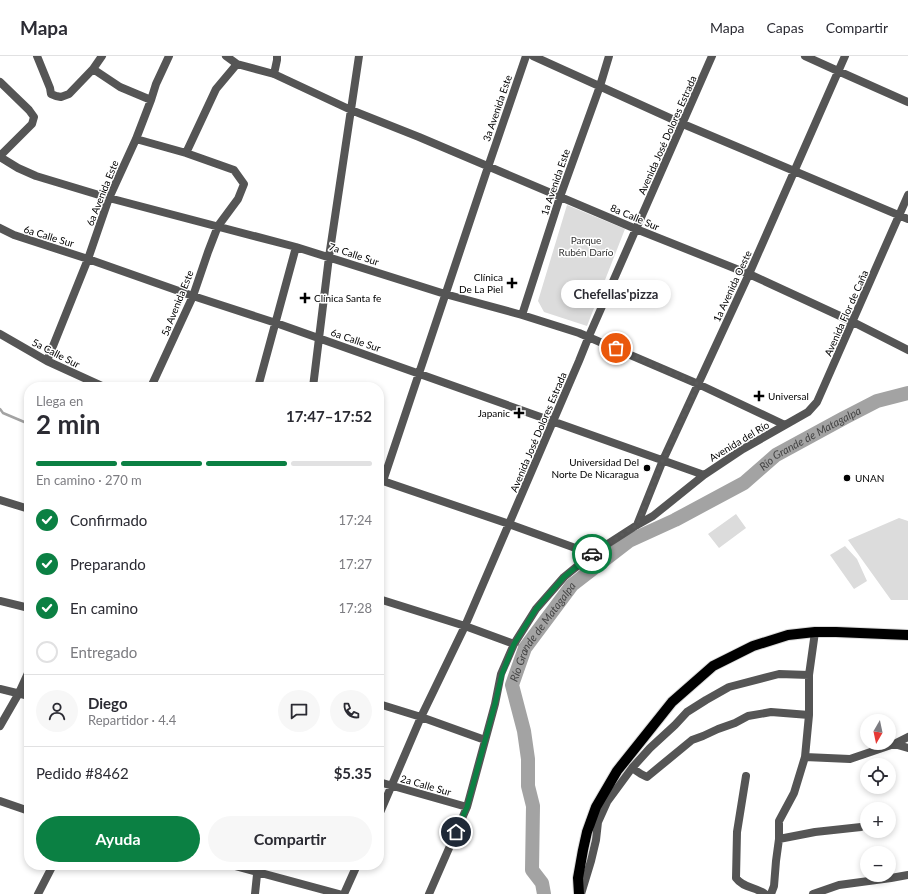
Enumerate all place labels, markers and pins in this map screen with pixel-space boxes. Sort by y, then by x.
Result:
place label: Clínica De La Piel [459,271,503,295]
marker: Clínica De La Piel [506,277,518,289]
callout: Chefellas'pizza [561,280,671,308]
marker: Clínica Santa fe [299,292,311,304]
place label: Clínica Santa fe [314,292,381,304]
pin [599,331,633,365]
marker: Universal [753,390,765,402]
place label: Universal [768,390,809,402]
place label: Japanic [478,407,510,419]
marker: Japanic [513,407,525,419]
place label: Universidad Del Norte De Nicaragua [551,456,639,480]
marker: Universidad Del Norte De Nicaragua [642,463,652,473]
place label: UNAN [855,472,884,484]
marker: UNAN [842,473,852,483]
pin [439,815,473,849]

